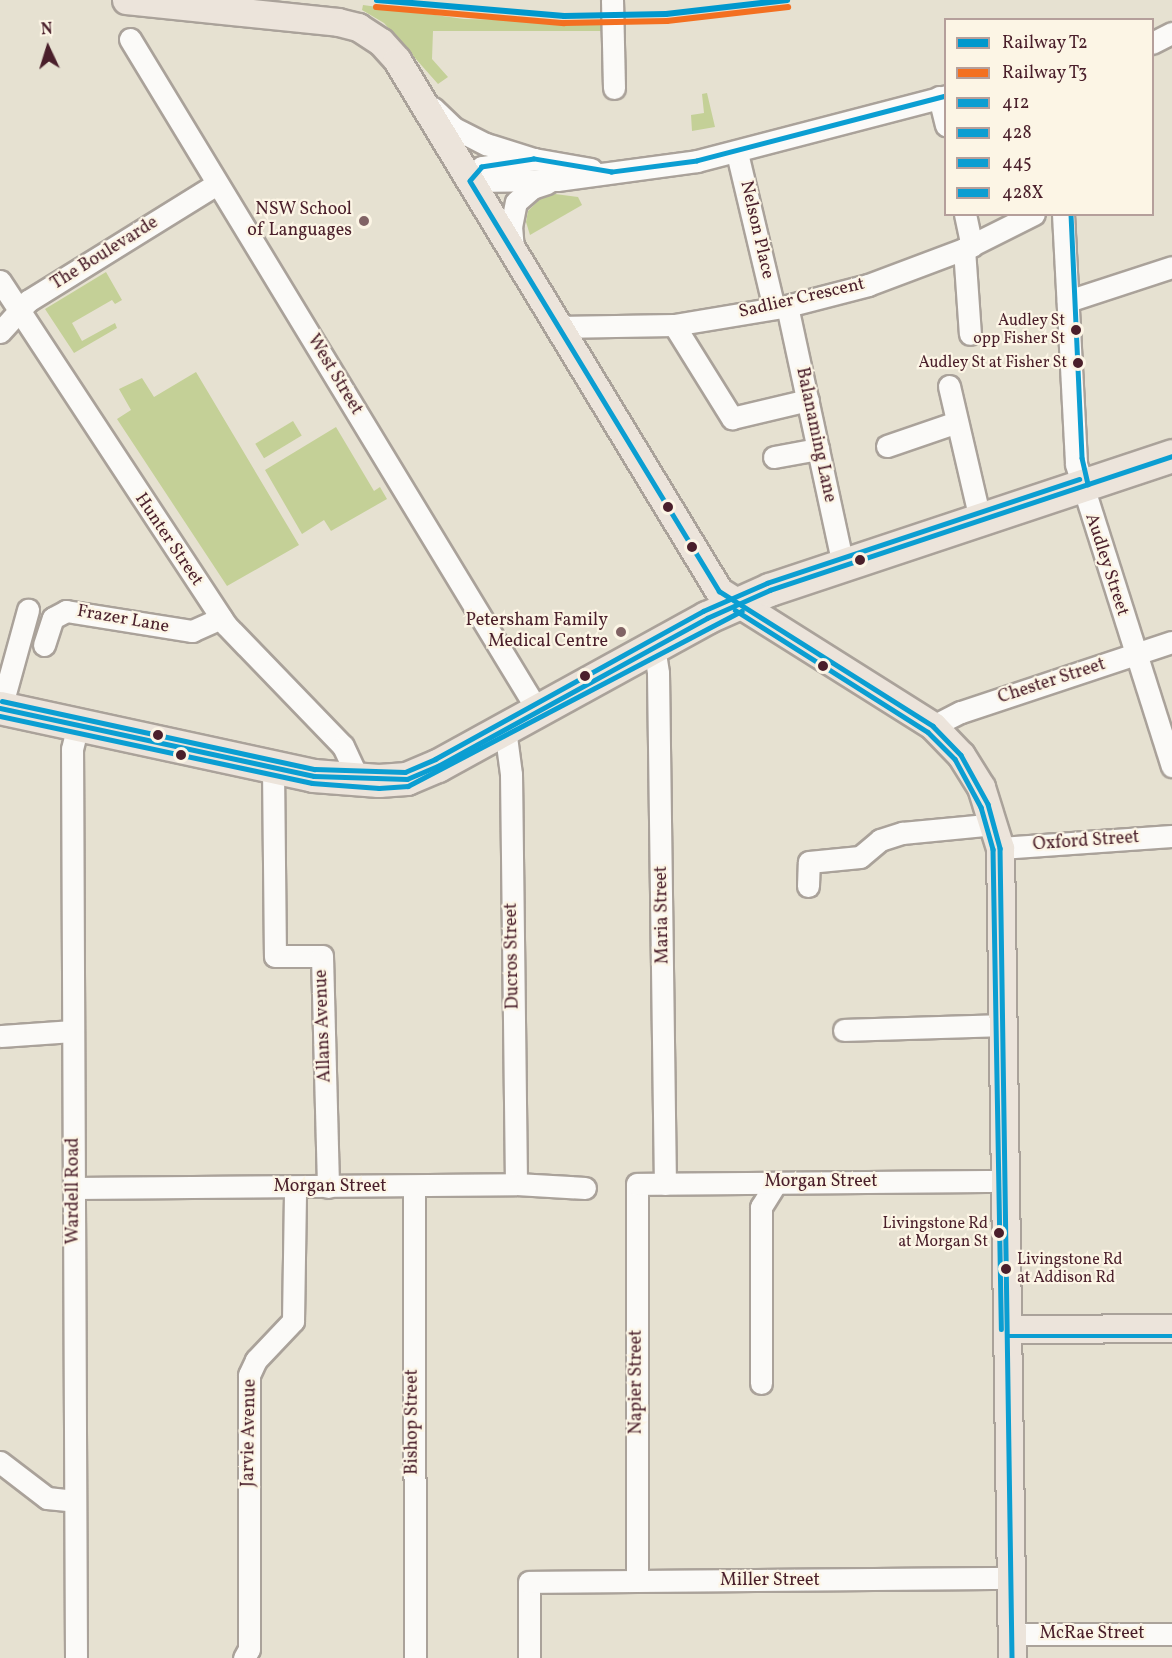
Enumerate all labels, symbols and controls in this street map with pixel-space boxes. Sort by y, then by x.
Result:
north arrow [18,18,78,78]
legend [944,18,1154,216]
text: N [40,19,53,41]
text: Railway T2 [1002,31,1088,56]
text: Railway T3 [1002,61,1087,86]
text: 412 [1002,91,1029,116]
text: 428 [1002,121,1032,146]
text: 445 [1002,151,1032,176]
street label: Nelson Place [734,179,778,281]
text: 428X [1002,181,1044,206]
place label: NSW School of Languages [249,200,352,242]
street label: The Boulevarde [47,212,163,296]
marker: NSW School of Languages [357,214,371,228]
street label: Sadlier Crescent [737,274,867,324]
place label: Audley St opp Fisher St [973,311,1065,349]
marker: Audley St opp Fisher St [1070,324,1082,336]
street label: West Street [302,331,366,419]
place label: Audley St at Fisher St [918,353,1067,373]
marker: Audley St at Fisher St [1072,357,1084,369]
street label: Balanaming Lane [790,366,840,504]
street label: Hunter Street [129,489,207,591]
unlabelled marker [662,501,674,513]
street label: Audley Street [1079,511,1133,619]
unlabelled marker [686,541,698,553]
unlabelled marker [854,554,866,566]
street label: Frazer Lane [75,601,171,639]
place label: Petersham Family Medical Centre [466,611,608,654]
marker: Petersham Family Medical Centre [612,623,630,641]
street label: Chester Street [996,654,1108,710]
unlabelled marker [817,660,829,672]
unlabelled marker [579,670,591,682]
unlabelled marker [152,729,164,741]
unlabelled marker [175,749,187,761]
street label: Oxford Street [1032,828,1140,856]
street label: Maria Street [651,866,675,964]
street label: Ducros Street [501,902,525,1010]
street label: Allans Avenue [311,969,337,1083]
street label: Wardell Road [63,1138,85,1244]
street label: Morgan Street [764,1171,878,1193]
street label: Morgan Street [273,1176,387,1198]
place label: Livingstone Rd at Morgan St [882,1214,988,1252]
marker: Livingstone Rd at Morgan St [993,1227,1005,1239]
place label: Livingstone Rd at Addison Rd [1017,1250,1123,1288]
marker: Livingstone Rd at Addison Rd [1000,1263,1012,1275]
street label: Napier Street [626,1330,648,1434]
street label: Bishop Street [402,1369,424,1475]
street label: Jarvie Avenue [238,1379,262,1487]
street label: Miller Street [720,1570,820,1592]
street label: McRae Street [1039,1623,1145,1645]

